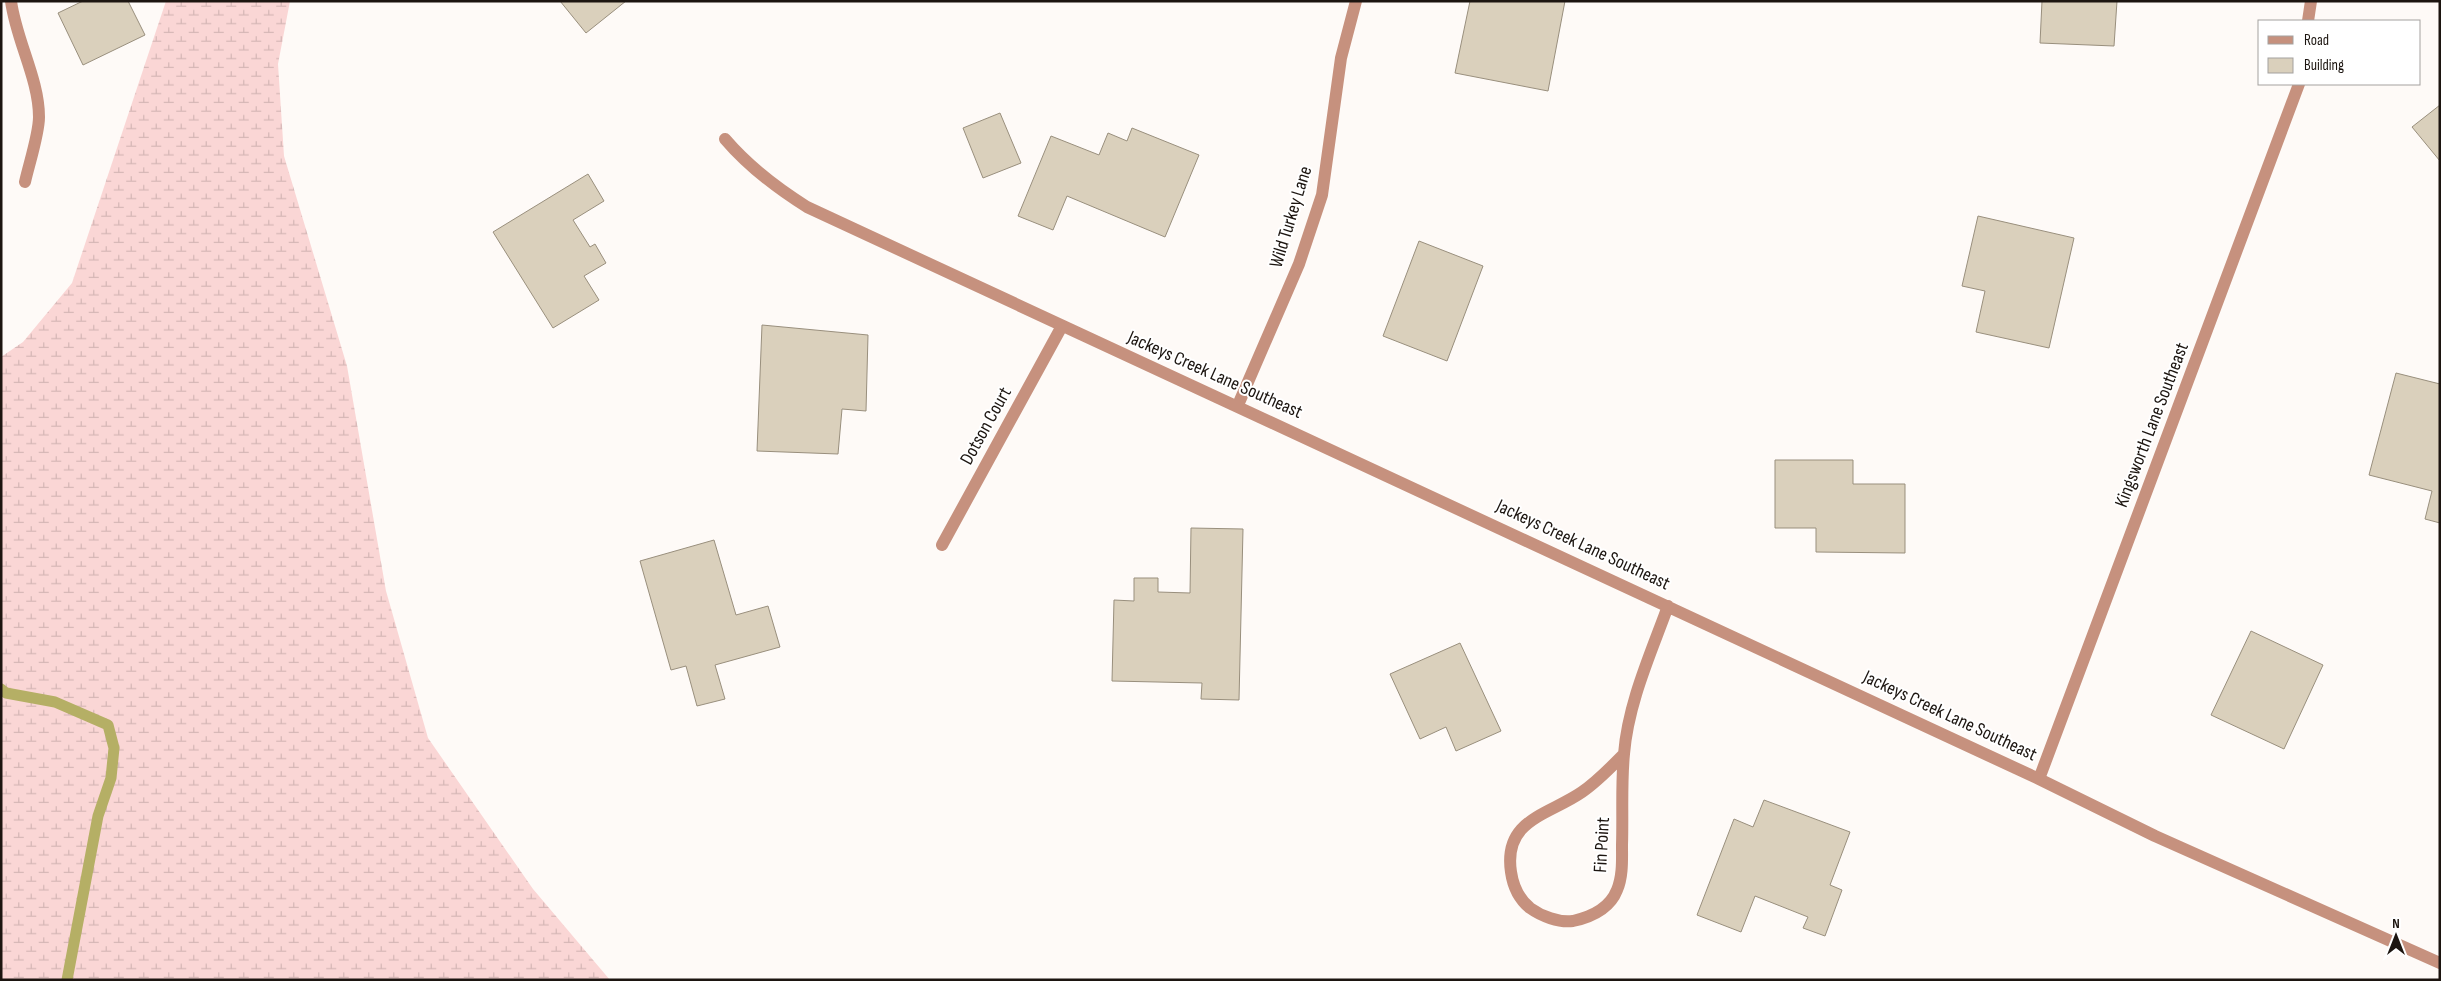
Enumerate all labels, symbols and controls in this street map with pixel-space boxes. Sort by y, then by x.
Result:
legend [2258,20,2421,85]
text: Road [2304,31,2329,50]
text: Building [2304,56,2344,75]
street label: Wild Turkey Lane [1265,163,1317,271]
street label: Jackeys Creek Lane Southeast [1123,326,1306,424]
street label: Kingsworth Lane Southeast [2110,339,2194,511]
street label: Dotson Court [955,383,1017,469]
street label: Jackeys Creek Lane Southeast [1492,494,1674,595]
street label: Jackeys Creek Lane Southeast [1859,665,2041,766]
street label: Fin Point [1589,816,1615,873]
north arrow [2371,911,2421,961]
text: N [2392,915,2400,932]

